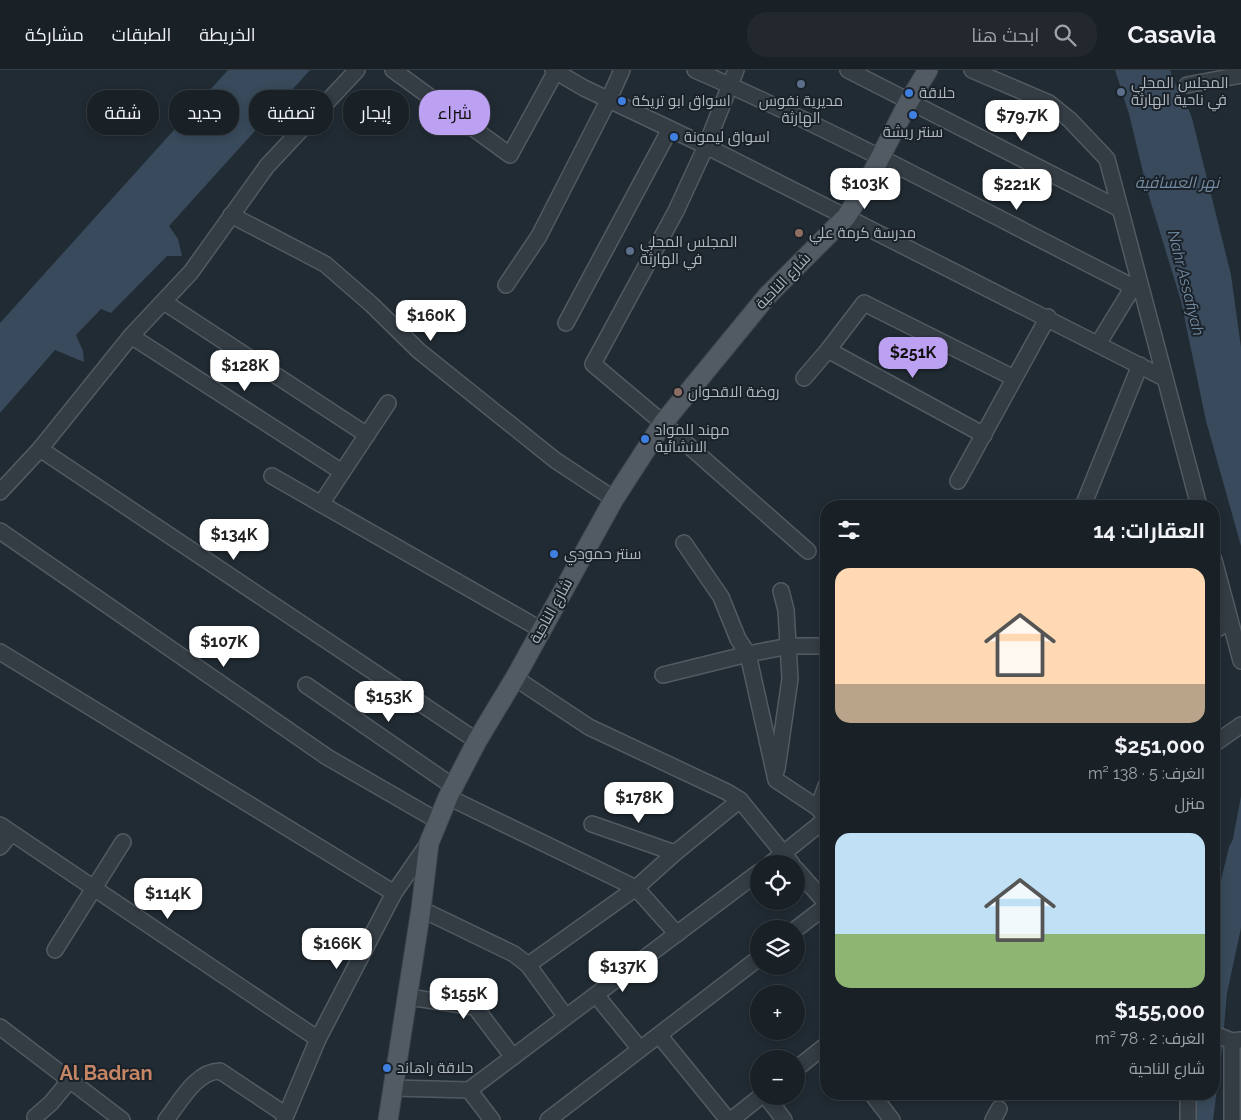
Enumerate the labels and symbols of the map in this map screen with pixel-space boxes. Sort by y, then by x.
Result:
place label: المجلس المحلي في ناحية الهارثة [1131,74,1229,112]
marker: مديرية نفوس الهارثة [795,78,807,90]
place label: حلاقة [919,84,955,102]
marker: المجلس المحلي في ناحية الهارثة [1115,86,1127,98]
marker: حلاقة [903,87,915,99]
place label: اسواق ابو تريكة [632,92,731,111]
place label: مديرية نفوس الهارثة [759,92,843,128]
marker: اسواق ابو تريكة [616,95,628,107]
pin: $79.7K [981,100,1063,142]
marker: سنتر ريشة [907,109,919,121]
place label: سنتر ريشة [883,123,943,141]
place label: اسواق ليمونة [684,128,770,147]
marker: اسواق ليمونة [668,131,680,143]
pin: $103K [830,168,900,210]
pin: $221K [982,168,1052,211]
water label: نهر العسافية [1135,173,1221,192]
place label: مدرسة كرمة علي [809,224,916,245]
marker: مدرسة كرمة علي [793,227,805,239]
water label: Nahr Assafiyah [1164,228,1208,338]
place label: المجلس المحلي في الهارثة [640,233,738,271]
marker: المجلس المحلي في الهارثة [624,245,636,257]
street label: شارع الناحية [752,249,816,314]
pin: $160K [396,300,466,342]
pin: $251K [878,336,948,379]
pin: $128K [210,350,280,392]
place label: روضة الاقحوان [688,383,779,402]
marker: روضة الاقحوان [672,386,684,398]
place label: مهند للمواد الانشائية [655,421,730,456]
marker: مهند للمواد الانشائية [639,433,651,445]
pin: $134K [199,518,269,561]
place label: سنتر حمودي [564,545,641,566]
marker: سنتر حمودي [548,548,560,560]
street label: شارع الناحية [526,575,578,648]
pin: $107K [189,626,259,668]
pin: $153K [354,680,424,723]
pin: $178K [604,782,674,824]
pin: $114K [133,878,203,920]
pin: $166K [302,928,372,970]
pin: $137K [588,950,658,993]
pin: $155K [429,978,499,1020]
place label: حلاقة راهاند [397,1059,473,1077]
district label: Al Badran [59,1061,153,1085]
marker: حلاقة راهاند [381,1062,393,1074]

